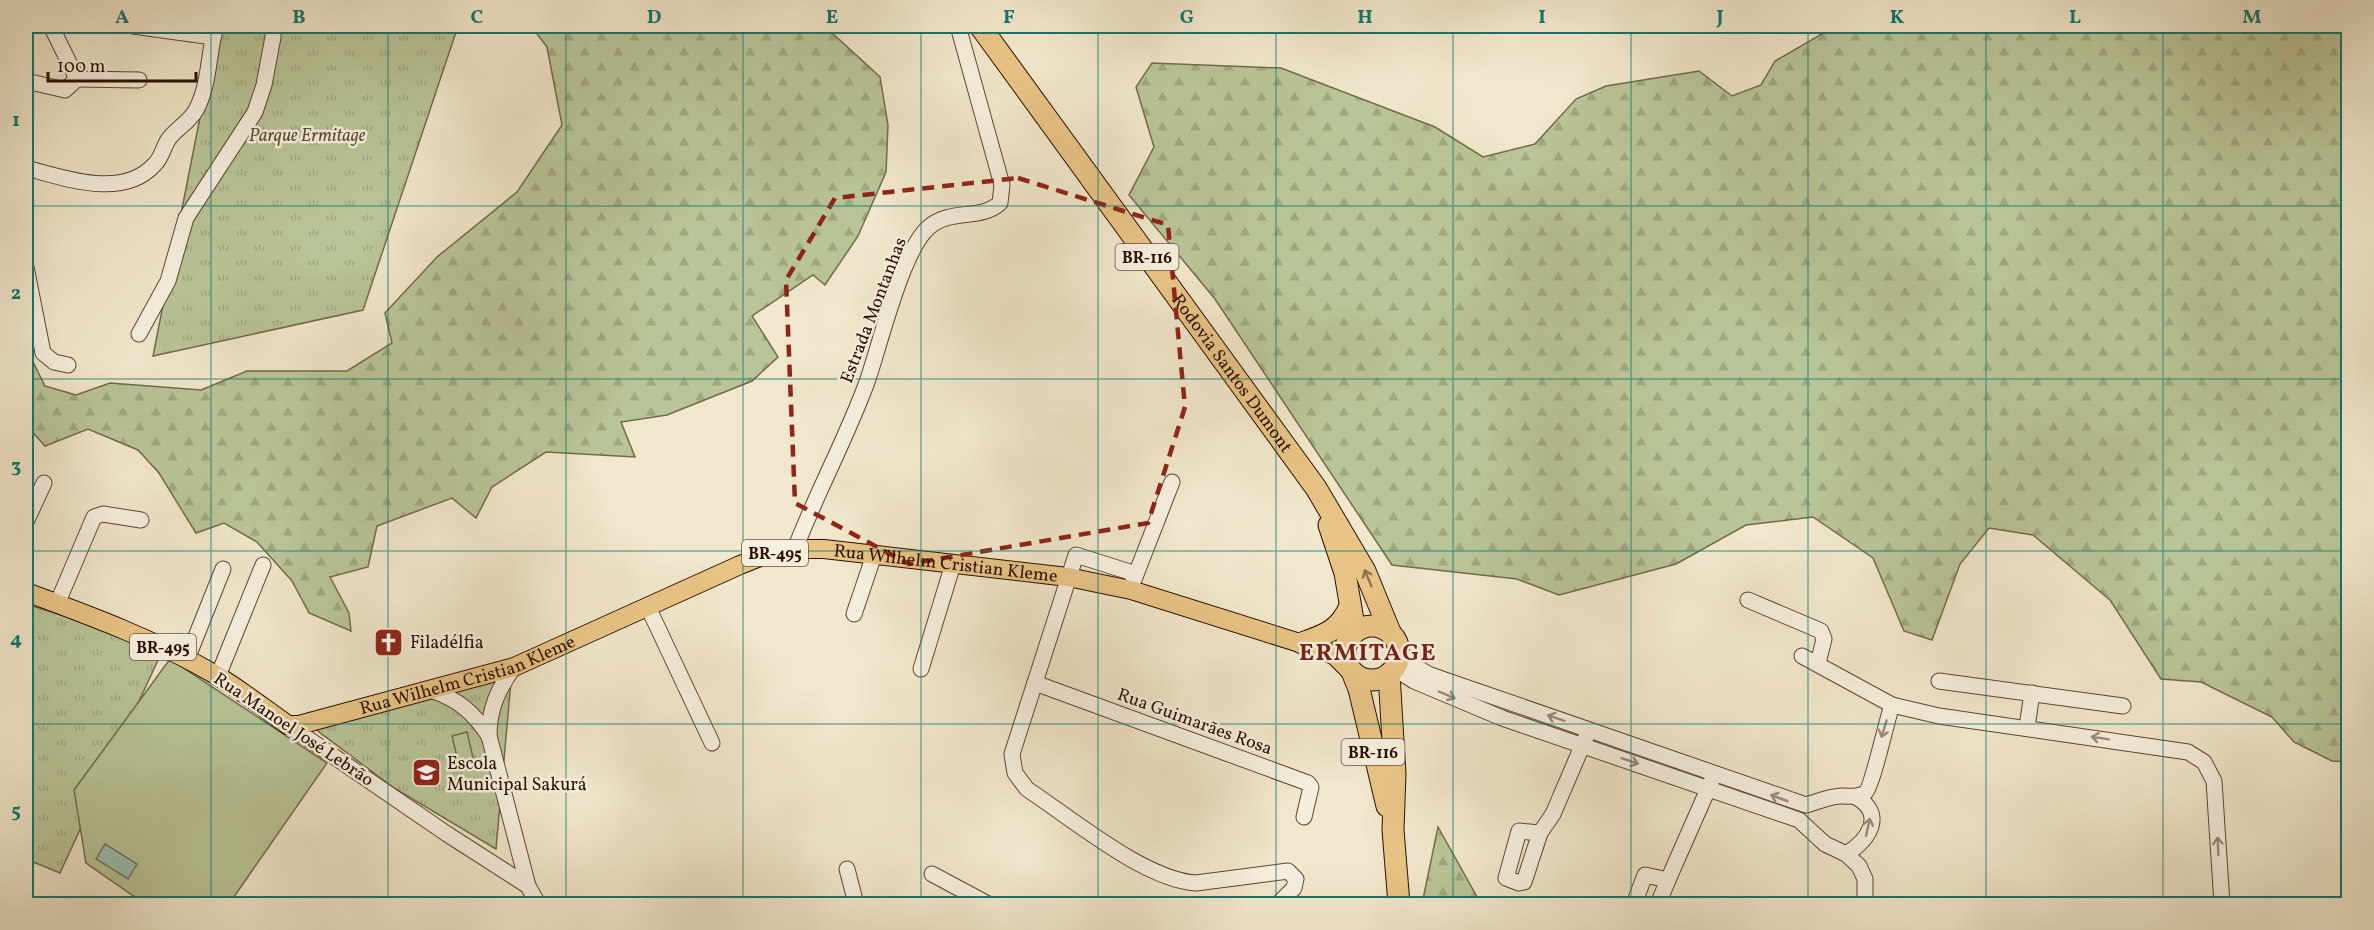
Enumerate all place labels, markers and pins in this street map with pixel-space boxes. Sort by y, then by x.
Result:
church icon: Filadélfia [373,626,405,658]
place label: Filadélfia [410,631,484,656]
place label: Escola Municipal Sakurá [447,752,587,798]
school or university icon: Escola Municipal Sakurá [410,757,442,789]

